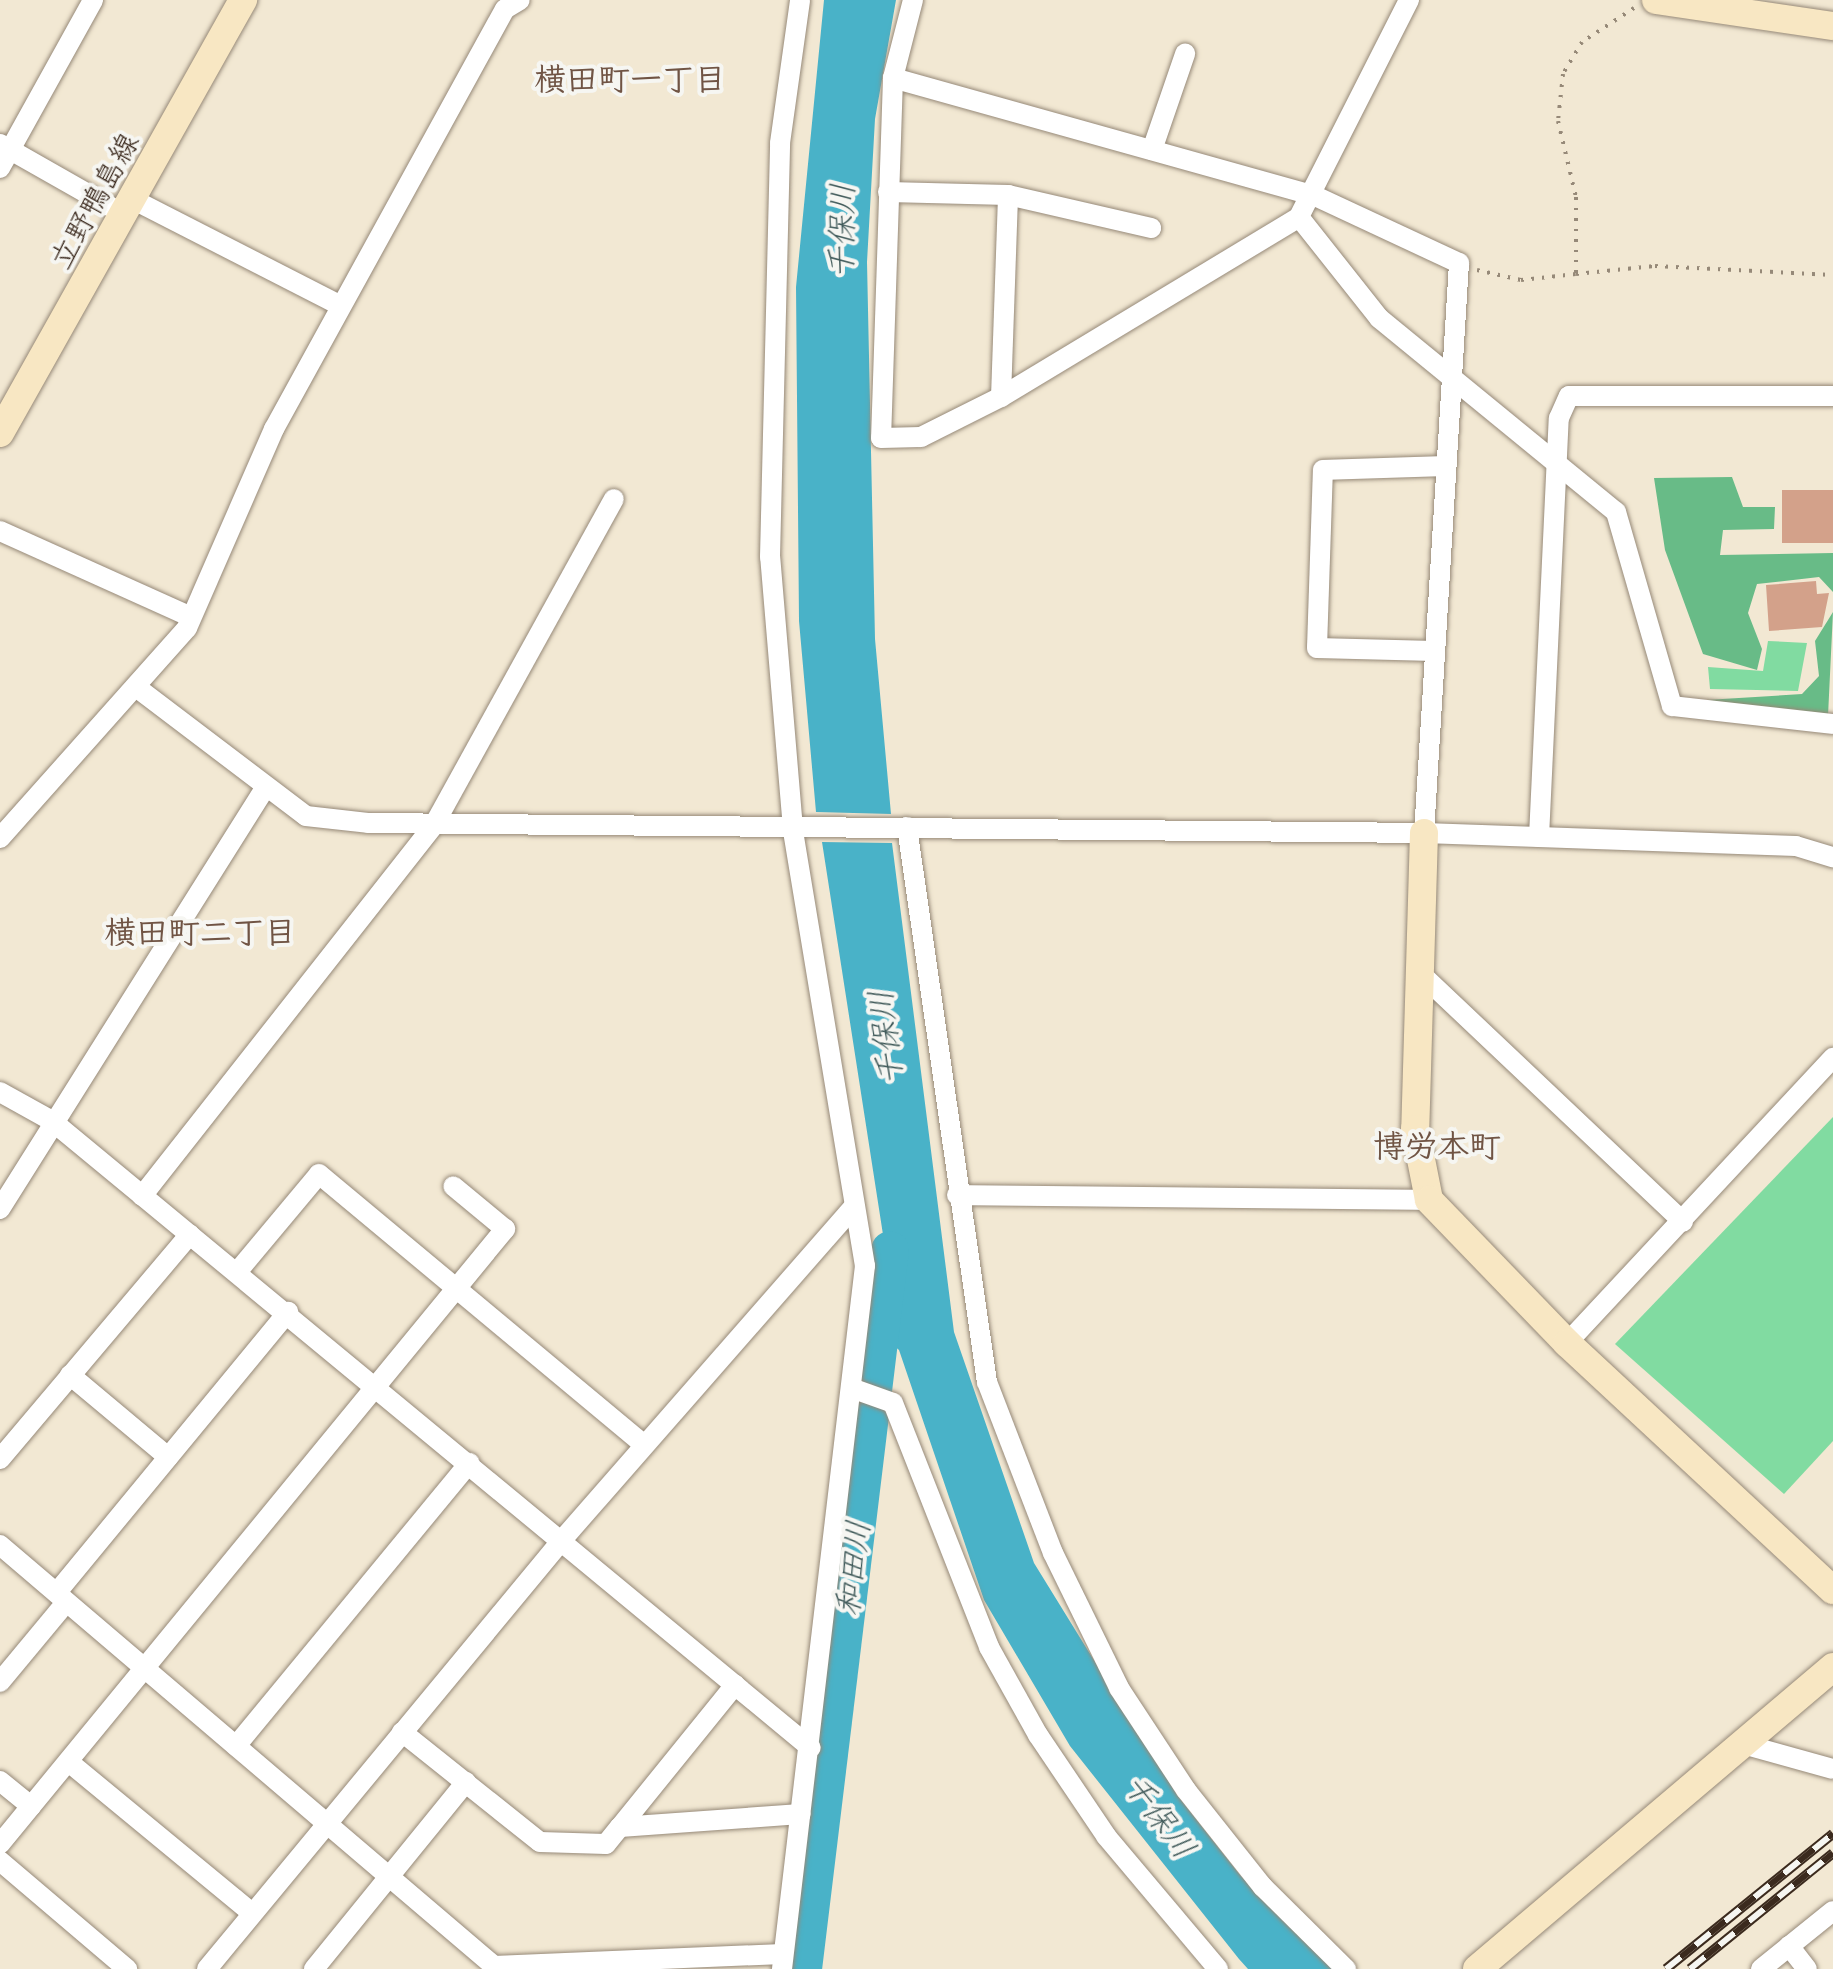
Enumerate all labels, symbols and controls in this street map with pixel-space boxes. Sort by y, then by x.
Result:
district label: 横田町一丁目 [534,58,726,96]
street label: 立野鴨島線 [41,126,145,274]
water label: 千保川 [820,183,860,279]
district label: 横田町二丁目 [104,911,296,949]
water label: 千保川 [859,988,909,1088]
district label: 博労本町 [1373,1125,1501,1163]
water label: 和田川 [826,1518,876,1618]
water label: 千保川 [1117,1765,1205,1865]

